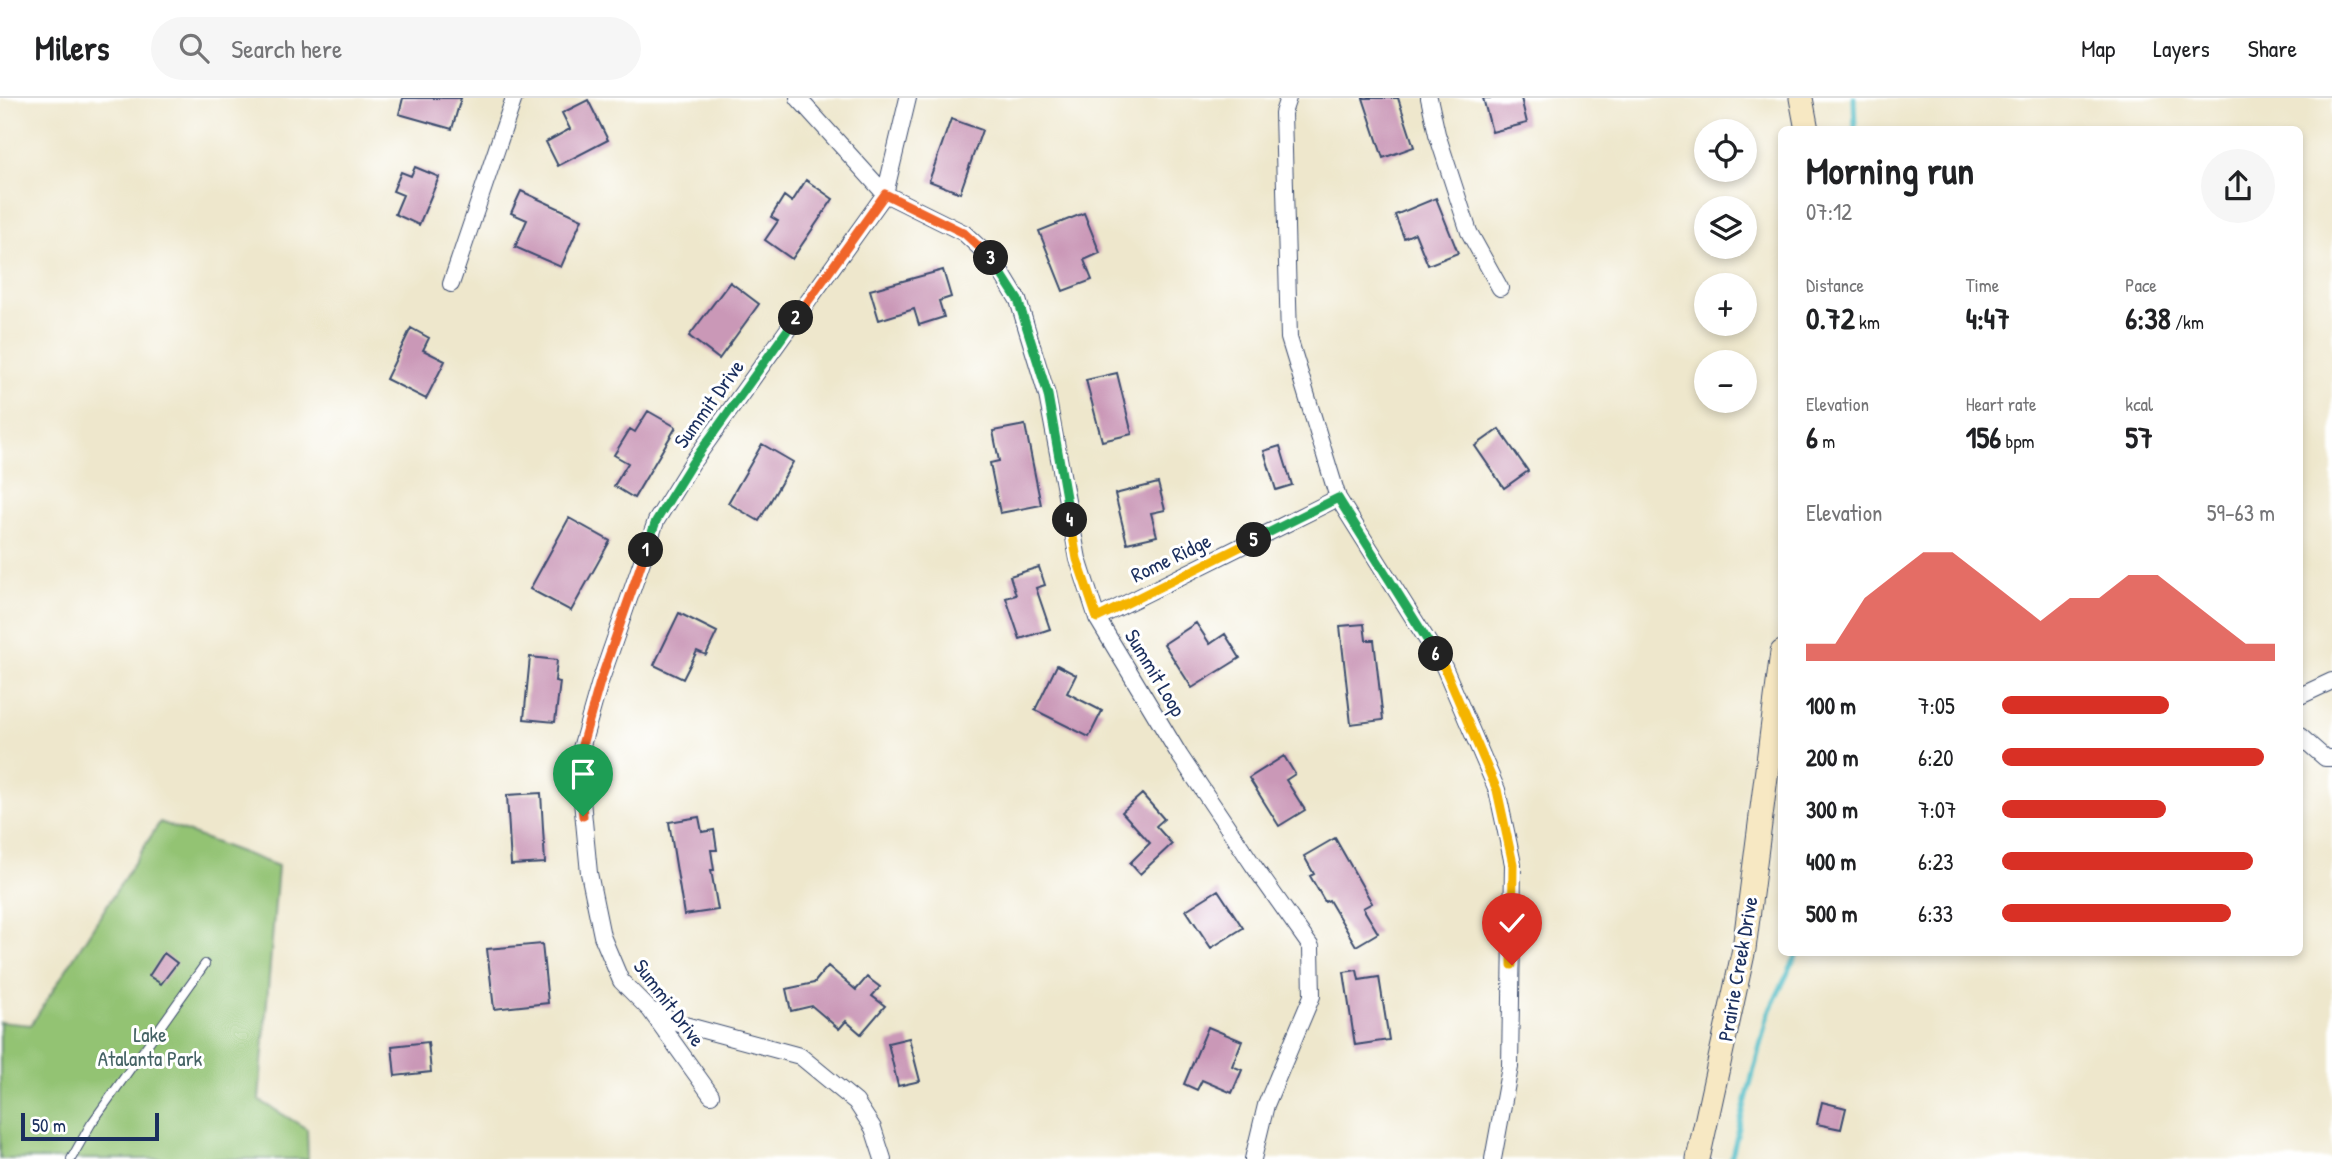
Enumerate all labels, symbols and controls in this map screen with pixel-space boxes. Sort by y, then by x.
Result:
search box [151,17,641,80]
text: Milers [35,26,109,70]
icon: search [175,29,213,67]
text: Search here [231,31,342,66]
text: Map [2081,32,2115,64]
text: Layers [2153,32,2210,64]
text: Share [2248,32,2297,64]
map controls [1694,119,1757,413]
button: locate [1694,119,1757,182]
text: Morning run [1806,144,1974,196]
button: share [2201,149,2275,223]
button: layers [1694,196,1757,259]
text: 07:12 [1806,196,1852,227]
pin: 3 [974,240,1009,276]
text: 3 [986,244,995,270]
text: Distance [1806,272,1864,298]
text: Time [1966,272,1999,298]
text: Pace [2125,272,2157,298]
button: + [1694,273,1757,336]
text: 0.72 [1806,298,1855,338]
text: 4:47 [1966,298,2010,338]
text: 6:38 [2125,298,2171,338]
pin: 2 [778,300,814,336]
text: 2 [791,304,800,330]
text: km [1855,309,1880,335]
text: /km [2171,309,2204,335]
button: − [1694,350,1757,413]
street label: Summit Drive [667,354,751,454]
text: Elevation [1806,391,1869,417]
text: Heart rate [1966,391,2037,417]
text: kcal [2125,391,2153,417]
text: 6 [1806,417,1818,457]
text: 156 [1966,417,2001,457]
text: 57 [2125,417,2153,457]
text: m [1818,428,1835,454]
text: bpm [2001,428,2034,454]
text: Elevation [1806,497,1882,528]
text: 59–63 m [2207,497,2275,528]
pin: 4 [1052,502,1088,538]
text: 4 [1066,506,1073,532]
pin: 5 [1236,522,1272,558]
street label: Rome Ridge [1126,526,1216,589]
text: 5 [1249,526,1258,552]
pin: 1 [628,532,664,568]
text: 1 [642,536,649,562]
street label: Summit Loop [1118,624,1193,722]
pin: 6 [1418,636,1454,672]
text: 6 [1432,640,1439,666]
text: 100 m [1806,690,1856,721]
text: 7:05 [1918,690,1955,721]
text: 200 m [1806,742,1858,773]
text: 6:20 [1918,742,1954,773]
pin [553,744,613,816]
icon: arrive [564,755,602,793]
text: 300 m [1806,794,1858,825]
text: 7:07 [1918,794,1956,825]
text: 400 m [1806,846,1856,877]
text: 6:23 [1918,846,1954,877]
pin [1482,893,1542,965]
street label: Prairie Creek Drive [1711,894,1765,1044]
text: 500 m [1806,898,1857,929]
text: 6:33 [1918,898,1953,929]
icon: check [1493,904,1531,942]
street label: Summit Drive [627,953,712,1053]
park label: Lake Atalanta Park [98,1020,202,1073]
scale bar [21,1110,159,1142]
text: 50 m [32,1112,66,1138]

